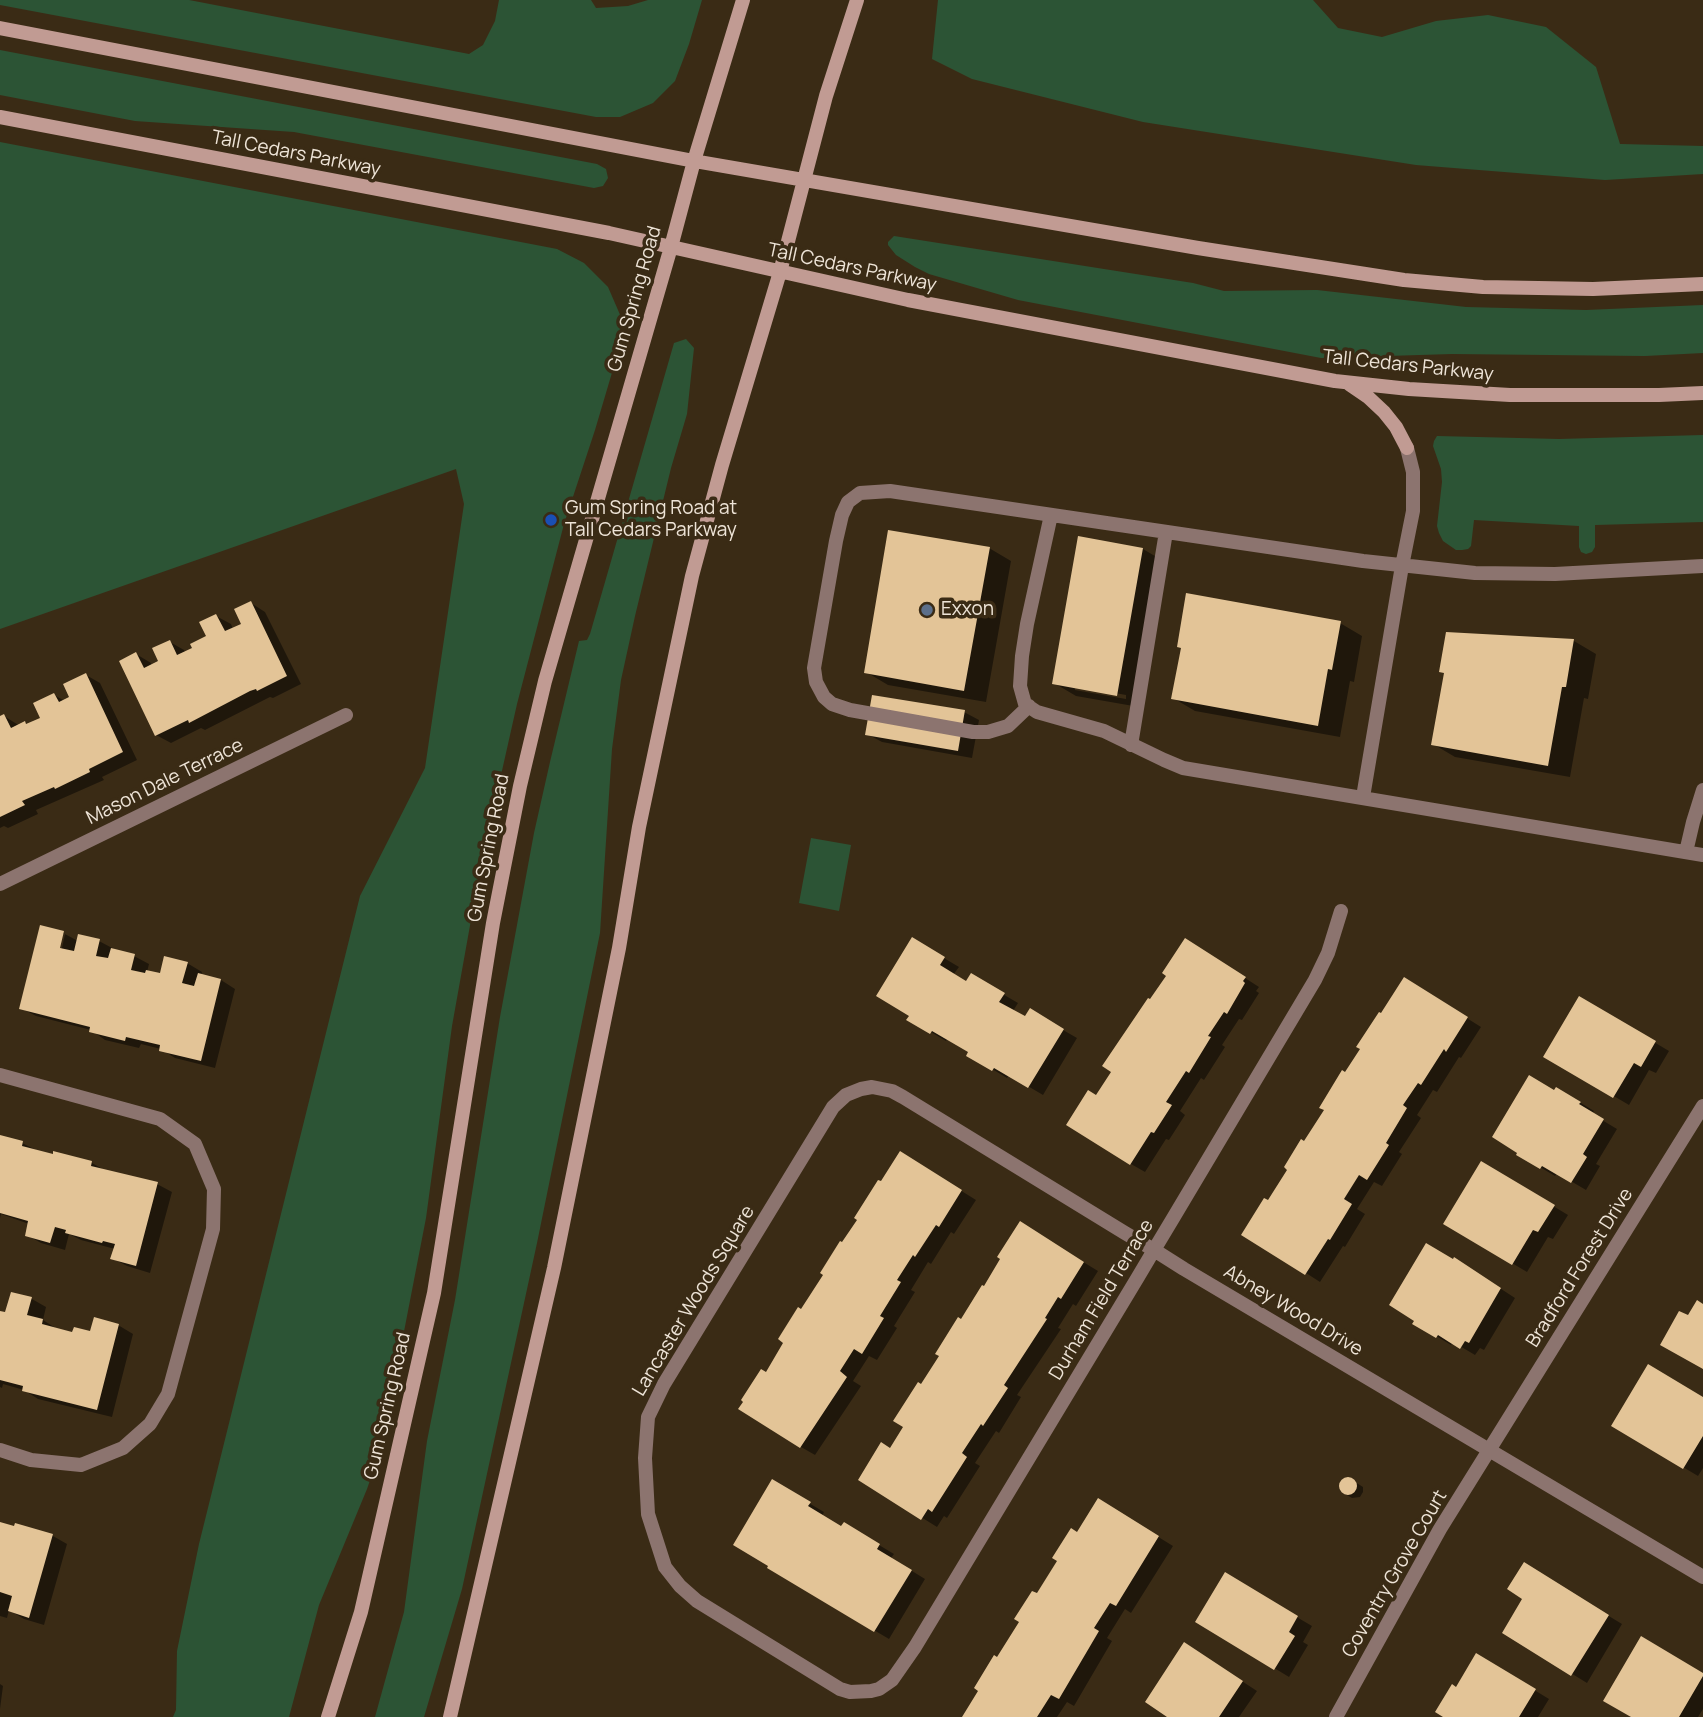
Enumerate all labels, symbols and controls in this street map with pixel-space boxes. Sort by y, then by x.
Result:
street label: Tall Cedars Parkway [209,126,383,182]
street label: Gum Spring Road [603,224,667,374]
street label: Tall Cedars Parkway [766,239,938,297]
street label: Tall Cedars Parkway [1321,346,1495,386]
place label: Gum Spring Road at Tall Cedars Parkway [565,498,737,542]
marker: Gum Spring Road at Tall Cedars Parkway [543,512,559,528]
place label: Exxon [941,599,994,621]
marker: Exxon [919,602,935,618]
street label: Mason Dale Terrace [83,734,247,830]
street label: Gum Spring Road [463,772,515,924]
street label: Bradford Forest Drive [1522,1184,1638,1352]
street label: Lancaster Woods Square [628,1202,760,1400]
street label: Durham Field Terrace [1045,1216,1159,1384]
street label: Abney Wood Drive [1219,1261,1367,1361]
street label: Gum Spring Road [360,1330,416,1482]
street label: Coventry Grove Court [1338,1486,1452,1662]

